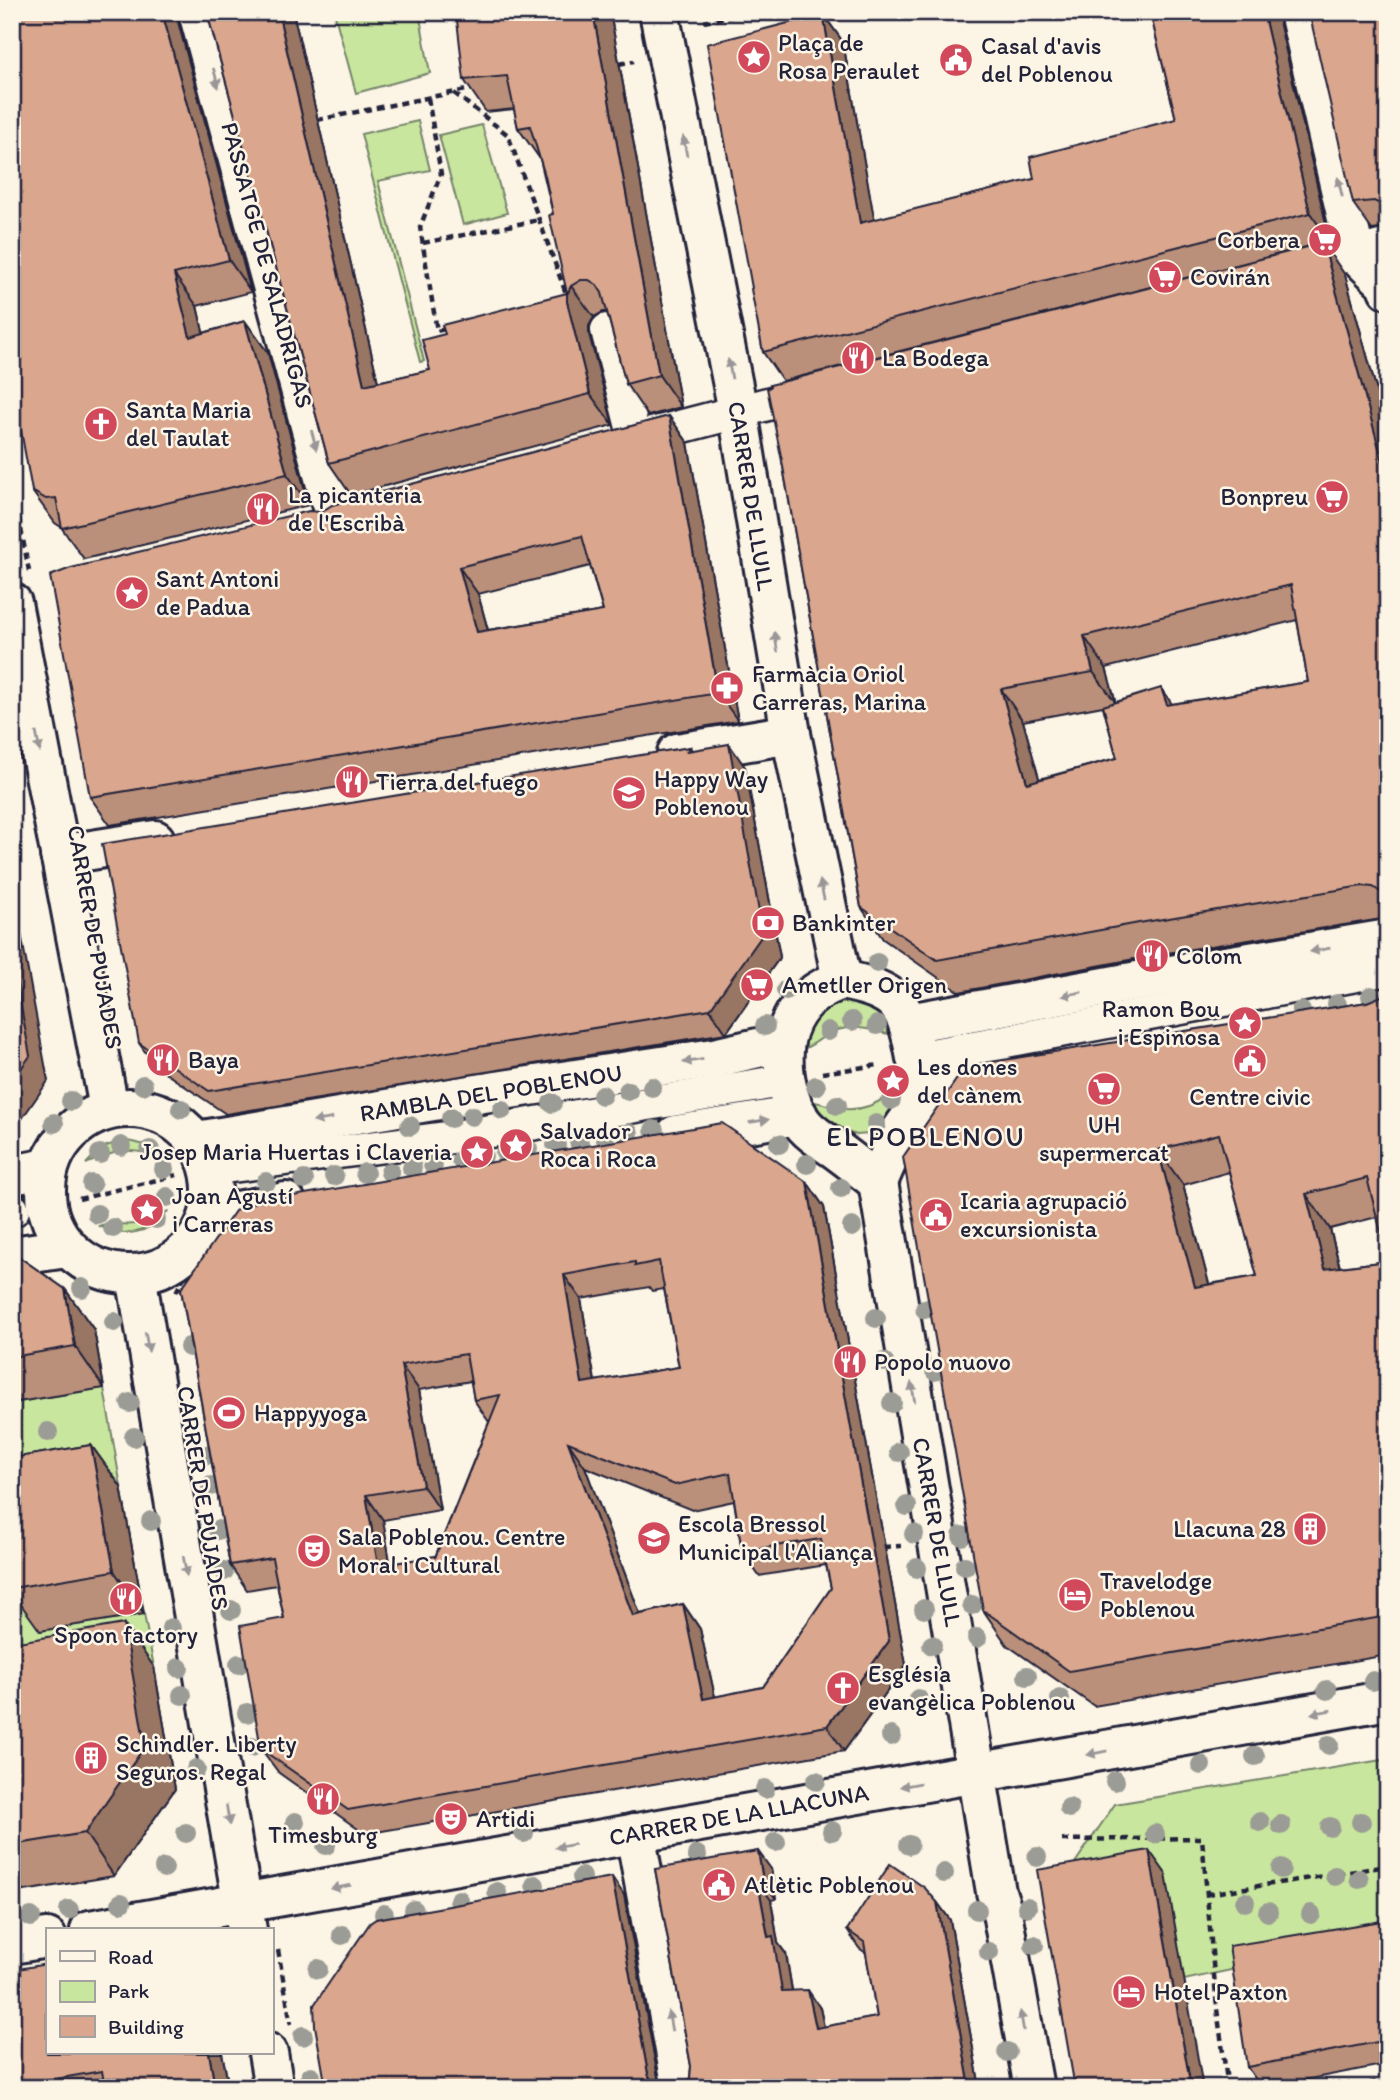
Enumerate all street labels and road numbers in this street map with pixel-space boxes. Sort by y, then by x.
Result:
street label: PASSATGE DE SALADRIGAS [215,119,320,411]
street label: CARRER DE LLULL [722,399,781,593]
street label: CARRER DE PUJADES [62,823,129,1051]
street label: RAMBLA DEL POBLENOU [358,1057,624,1128]
street label: CARRER DE PUJADES [171,1384,236,1612]
street label: CARRER DE LLULL [907,1435,968,1629]
street label: CARRER DE LA LLACUNA [607,1777,871,1852]

